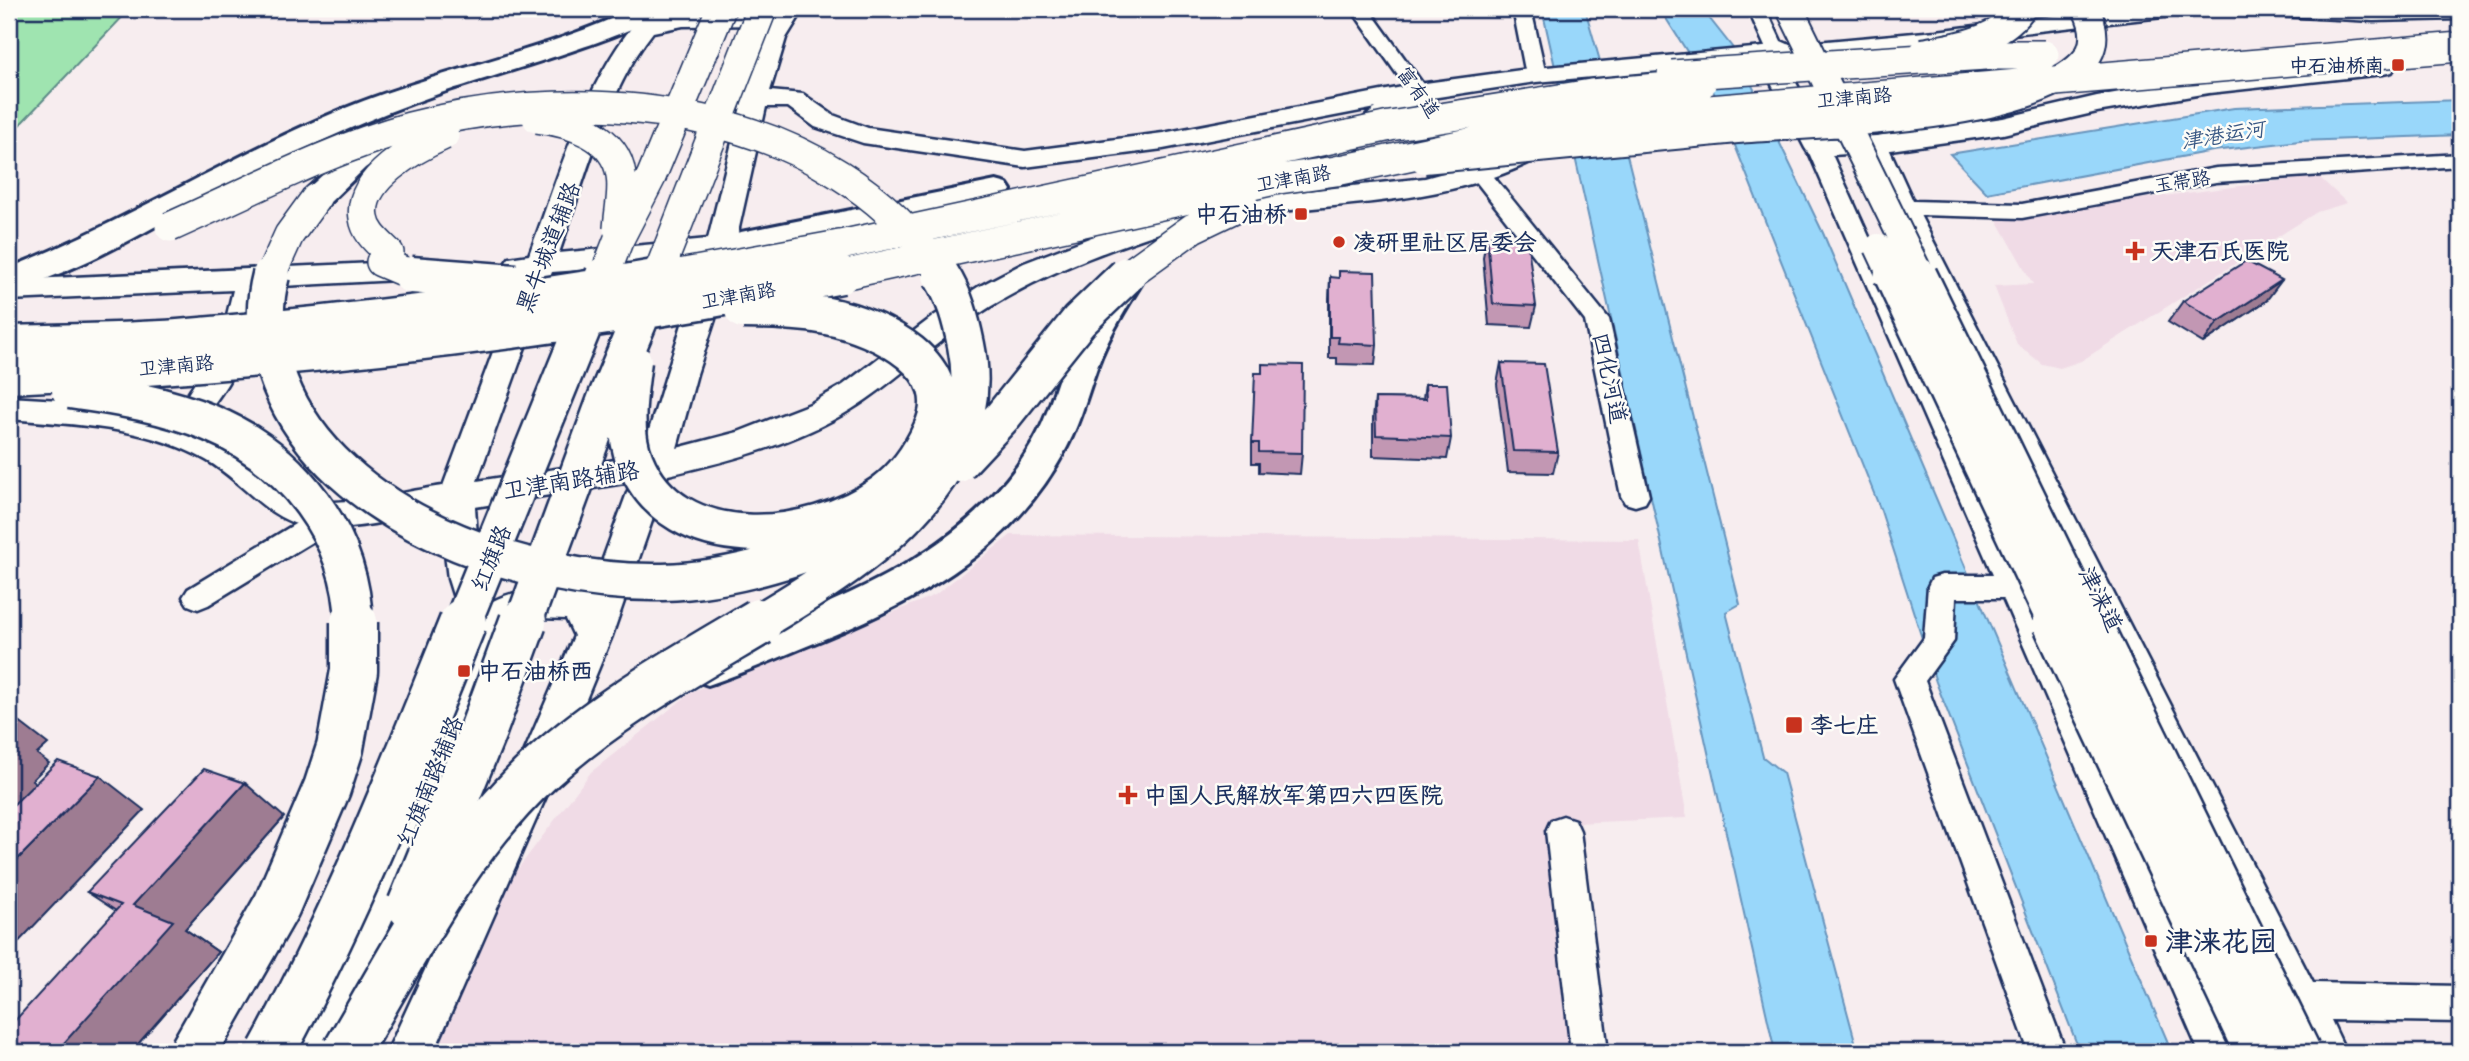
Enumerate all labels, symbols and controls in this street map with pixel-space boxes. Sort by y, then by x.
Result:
place label: 中石油桥南 [2289,54,2384,79]
marker: 中石油桥南 [2390,57,2406,73]
street label: 富有道 [1391,62,1445,123]
street label: 卫津南路 [1815,83,1893,114]
water label: 津港运河 [2179,115,2270,156]
street label: 卫津南路 [1254,161,1333,198]
street label: 玉带路 [2152,166,2212,199]
street label: 黑牛城道辅路 [511,178,589,318]
place label: 中石油桥 [1195,201,1287,231]
marker: 中石油桥 [1293,206,1309,222]
place label: 凌研里社区居委会 [1353,229,1537,259]
marker: 凌研里社区居委会 [1331,234,1347,250]
place label: 天津石氏医院 [2151,238,2289,268]
marker: 天津石氏医院 [2125,241,2145,261]
street label: 卫津南路 [699,278,778,315]
street label: 四化河道 [1584,330,1632,427]
street label: 卫津南路 [137,351,215,382]
street label: 卫津南路辅路 [501,456,642,508]
street label: 红旗路 [466,521,520,596]
street label: 津涞道 [2070,562,2128,637]
place label: 中石油桥西 [478,658,593,688]
marker: 中石油桥西 [456,663,472,679]
street label: 红旗南路辅路 [392,712,472,851]
place label: 李七庄 [1810,712,1879,742]
marker: 李七庄 [1784,715,1804,735]
place label: 中国人民解放军第四六四医院 [1144,782,1443,812]
marker: 中国人民解放军第四六四医院 [1118,785,1138,805]
place label: 津涞花园 [2165,925,2277,962]
marker: 津涞花园 [2143,933,2159,949]

